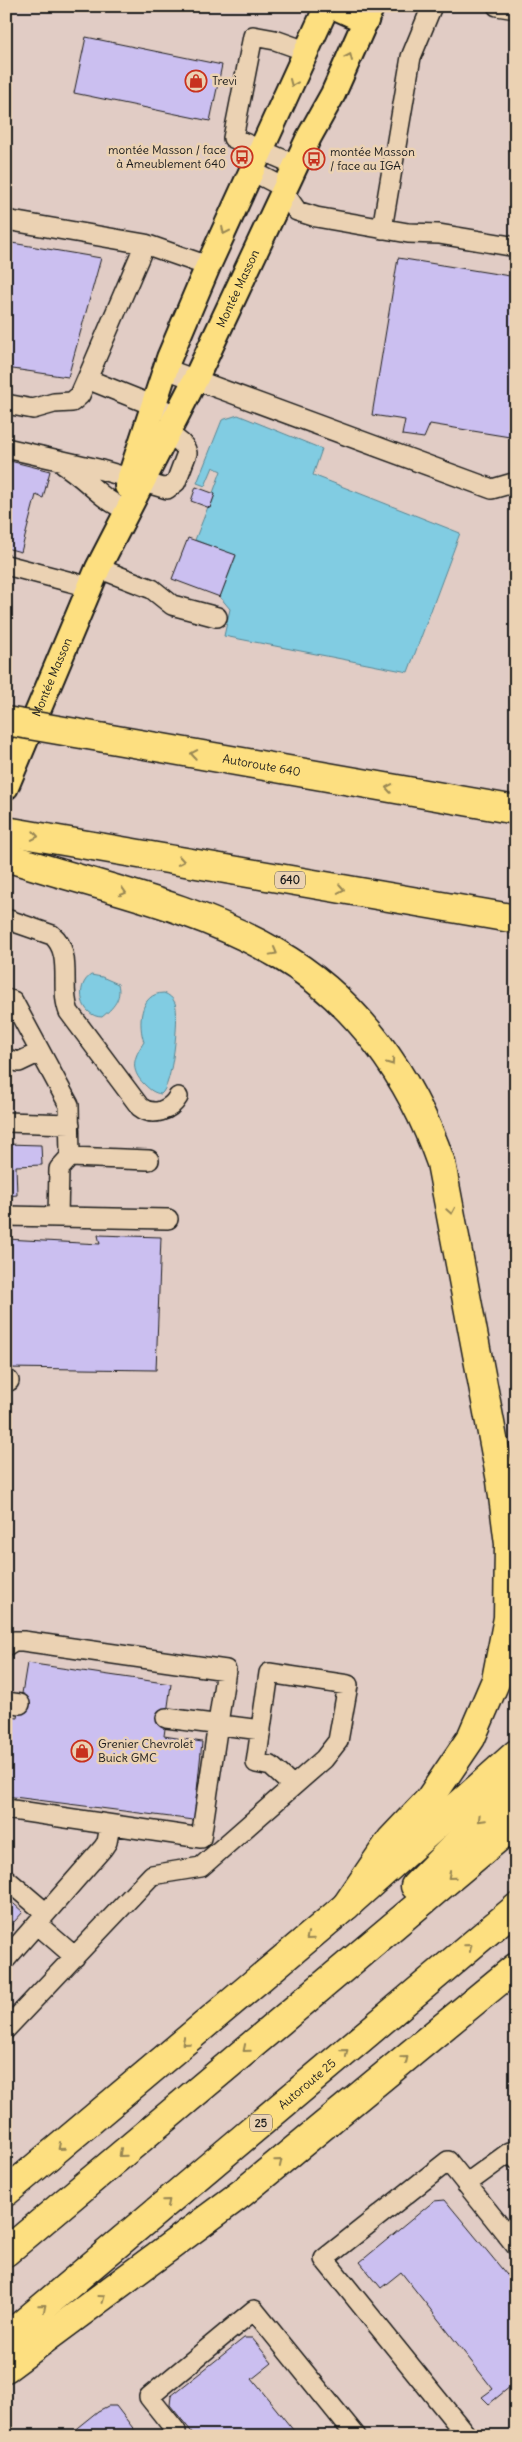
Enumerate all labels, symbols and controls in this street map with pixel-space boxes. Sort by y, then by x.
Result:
one-way arrow [343,53,354,62]
shop icon: Trevi [184,69,208,93]
place label: Trevi [212,73,237,88]
one-way arrow [288,78,299,87]
place label: montée Masson / face à Ameublement 640 [108,142,226,171]
place label: montée Masson / face au IGA [330,144,415,173]
bus stop icon: montée Masson / face à Ameublement 640 [230,145,254,169]
bus stop icon: montée Masson / face au IGA [302,147,326,171]
one-way arrow [221,225,231,234]
street label: Montée Masson [213,247,262,330]
street label: Montée Masson [28,635,75,719]
one-way arrow [190,749,199,759]
street label: Autoroute 640 [221,751,302,779]
one-way arrow [384,783,393,793]
one-way arrow [31,830,39,840]
one-way arrow [177,856,185,866]
road number: 640 [275,872,305,888]
one-way arrow [337,883,345,893]
one-way arrow [118,887,126,897]
one-way arrow [268,946,277,956]
one-way arrow [385,1056,394,1066]
one-way arrow [446,1207,456,1215]
place label: Grenier Chevrolet Buick GMC [98,1736,193,1765]
shop icon: Grenier Chevrolet Buick GMC [70,1739,94,1763]
one-way arrow [478,1813,487,1822]
one-way arrow [448,1870,457,1879]
one-way arrow [306,1932,315,1940]
one-way arrow [464,1944,473,1953]
one-way arrow [182,2036,191,2045]
one-way arrow [243,2044,252,2053]
one-way arrow [339,2049,348,2057]
street label: Autoroute 25 [275,2055,339,2112]
one-way arrow [399,2056,408,2064]
road number: 25 [250,2114,272,2132]
one-way arrow [57,2141,66,2150]
one-way arrow [119,2149,128,2157]
one-way arrow [274,2158,283,2167]
one-way arrow [162,2198,171,2207]
one-way arrow [96,2295,106,2304]
one-way arrow [38,2304,47,2313]

